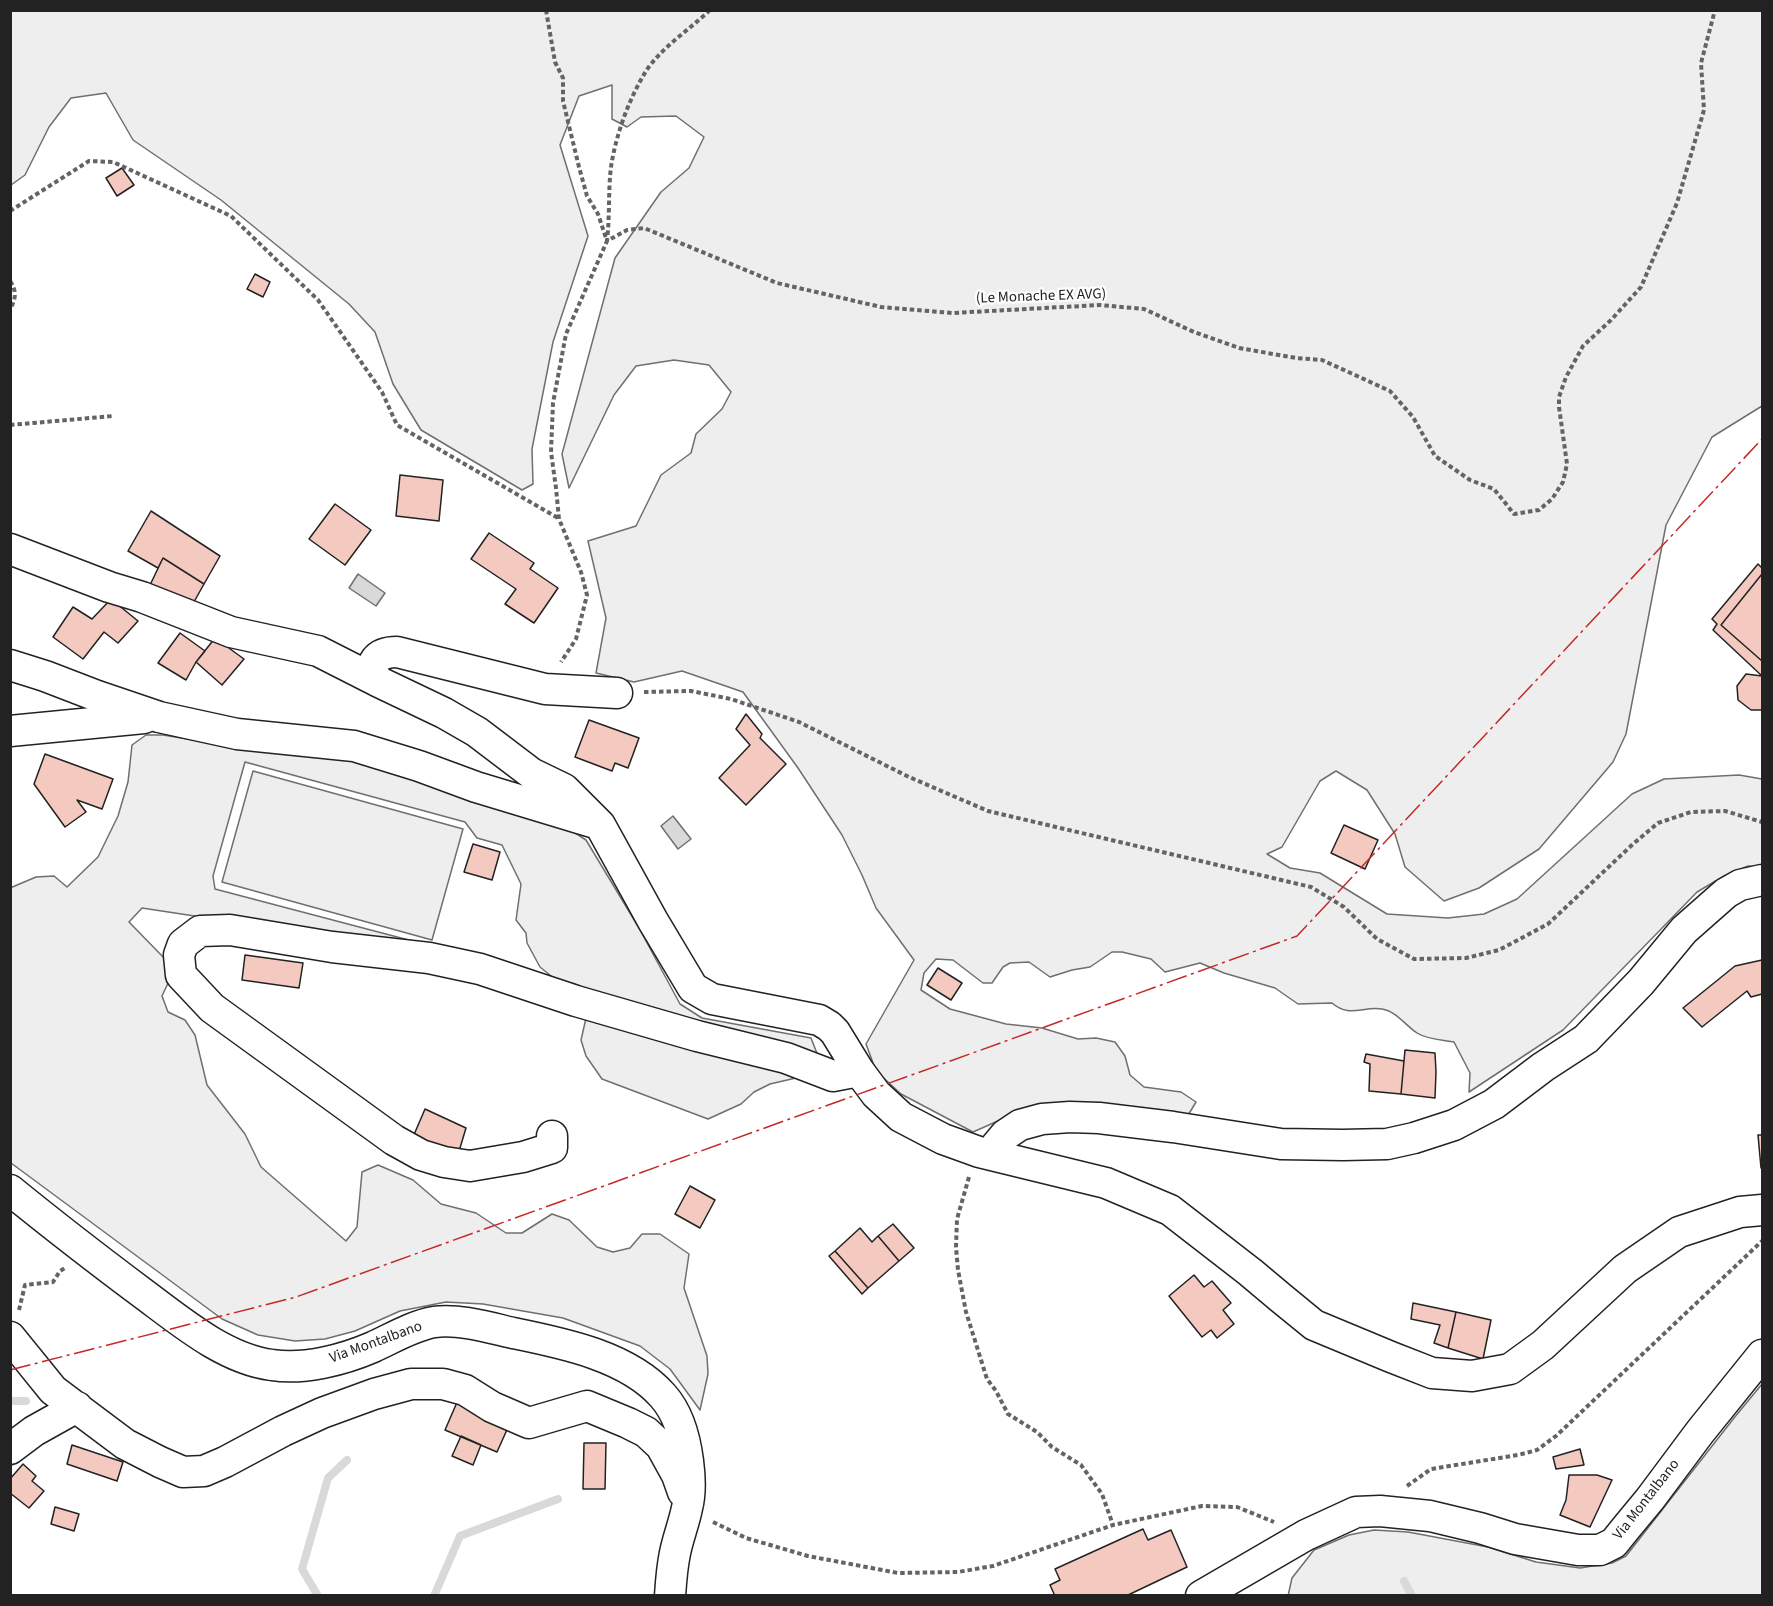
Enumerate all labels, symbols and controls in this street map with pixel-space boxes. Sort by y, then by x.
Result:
street label: (Le Monache EX AVG) [976,286,1106,308]
street label: Via Montalbano [327,1318,425,1368]
street label: Via Montalbano [1610,1456,1684,1544]

